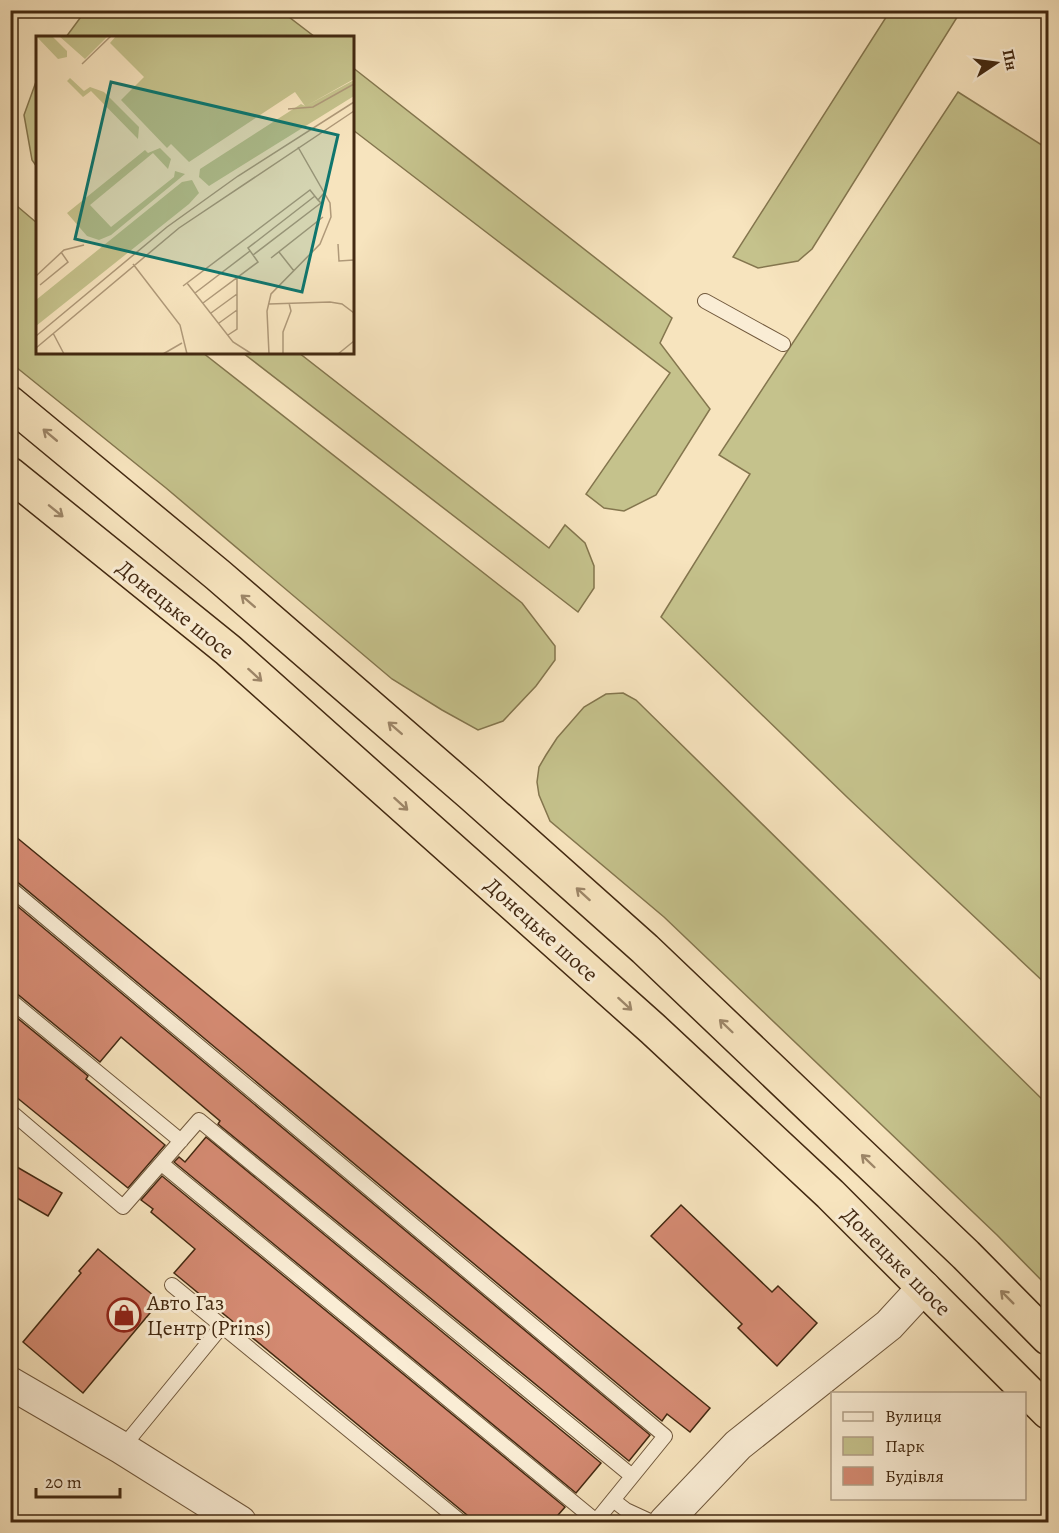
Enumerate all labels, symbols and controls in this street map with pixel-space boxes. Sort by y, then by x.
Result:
north arrow [966,33,1026,93]
inset map [36,36,354,354]
text: Пн [997,47,1023,73]
one-way arrow [43,428,58,442]
one-way arrow [48,504,64,517]
street label: Донецьке шосе [110,553,241,667]
one-way arrow [240,594,256,607]
one-way arrow [247,668,262,682]
one-way arrow [388,721,403,735]
one-way arrow [393,797,408,811]
street label: Донецьке шосе [478,871,605,989]
one-way arrow [576,887,591,901]
one-way arrow [617,997,632,1011]
one-way arrow [719,1019,734,1034]
one-way arrow [860,1154,875,1168]
street label: Донецьке шосе [835,1200,958,1323]
place label: Авто Газ Центр (Prins) [146,1288,271,1343]
one-way arrow [1000,1289,1015,1304]
shop icon: Авто Газ Центр (Prins) [106,1297,142,1333]
legend [831,1392,1026,1500]
text: Вулиця [885,1404,942,1428]
text: Парк [885,1434,925,1458]
scale bar [36,1461,120,1499]
text: Будівля [885,1464,944,1488]
text: 20 m [45,1470,82,1494]

